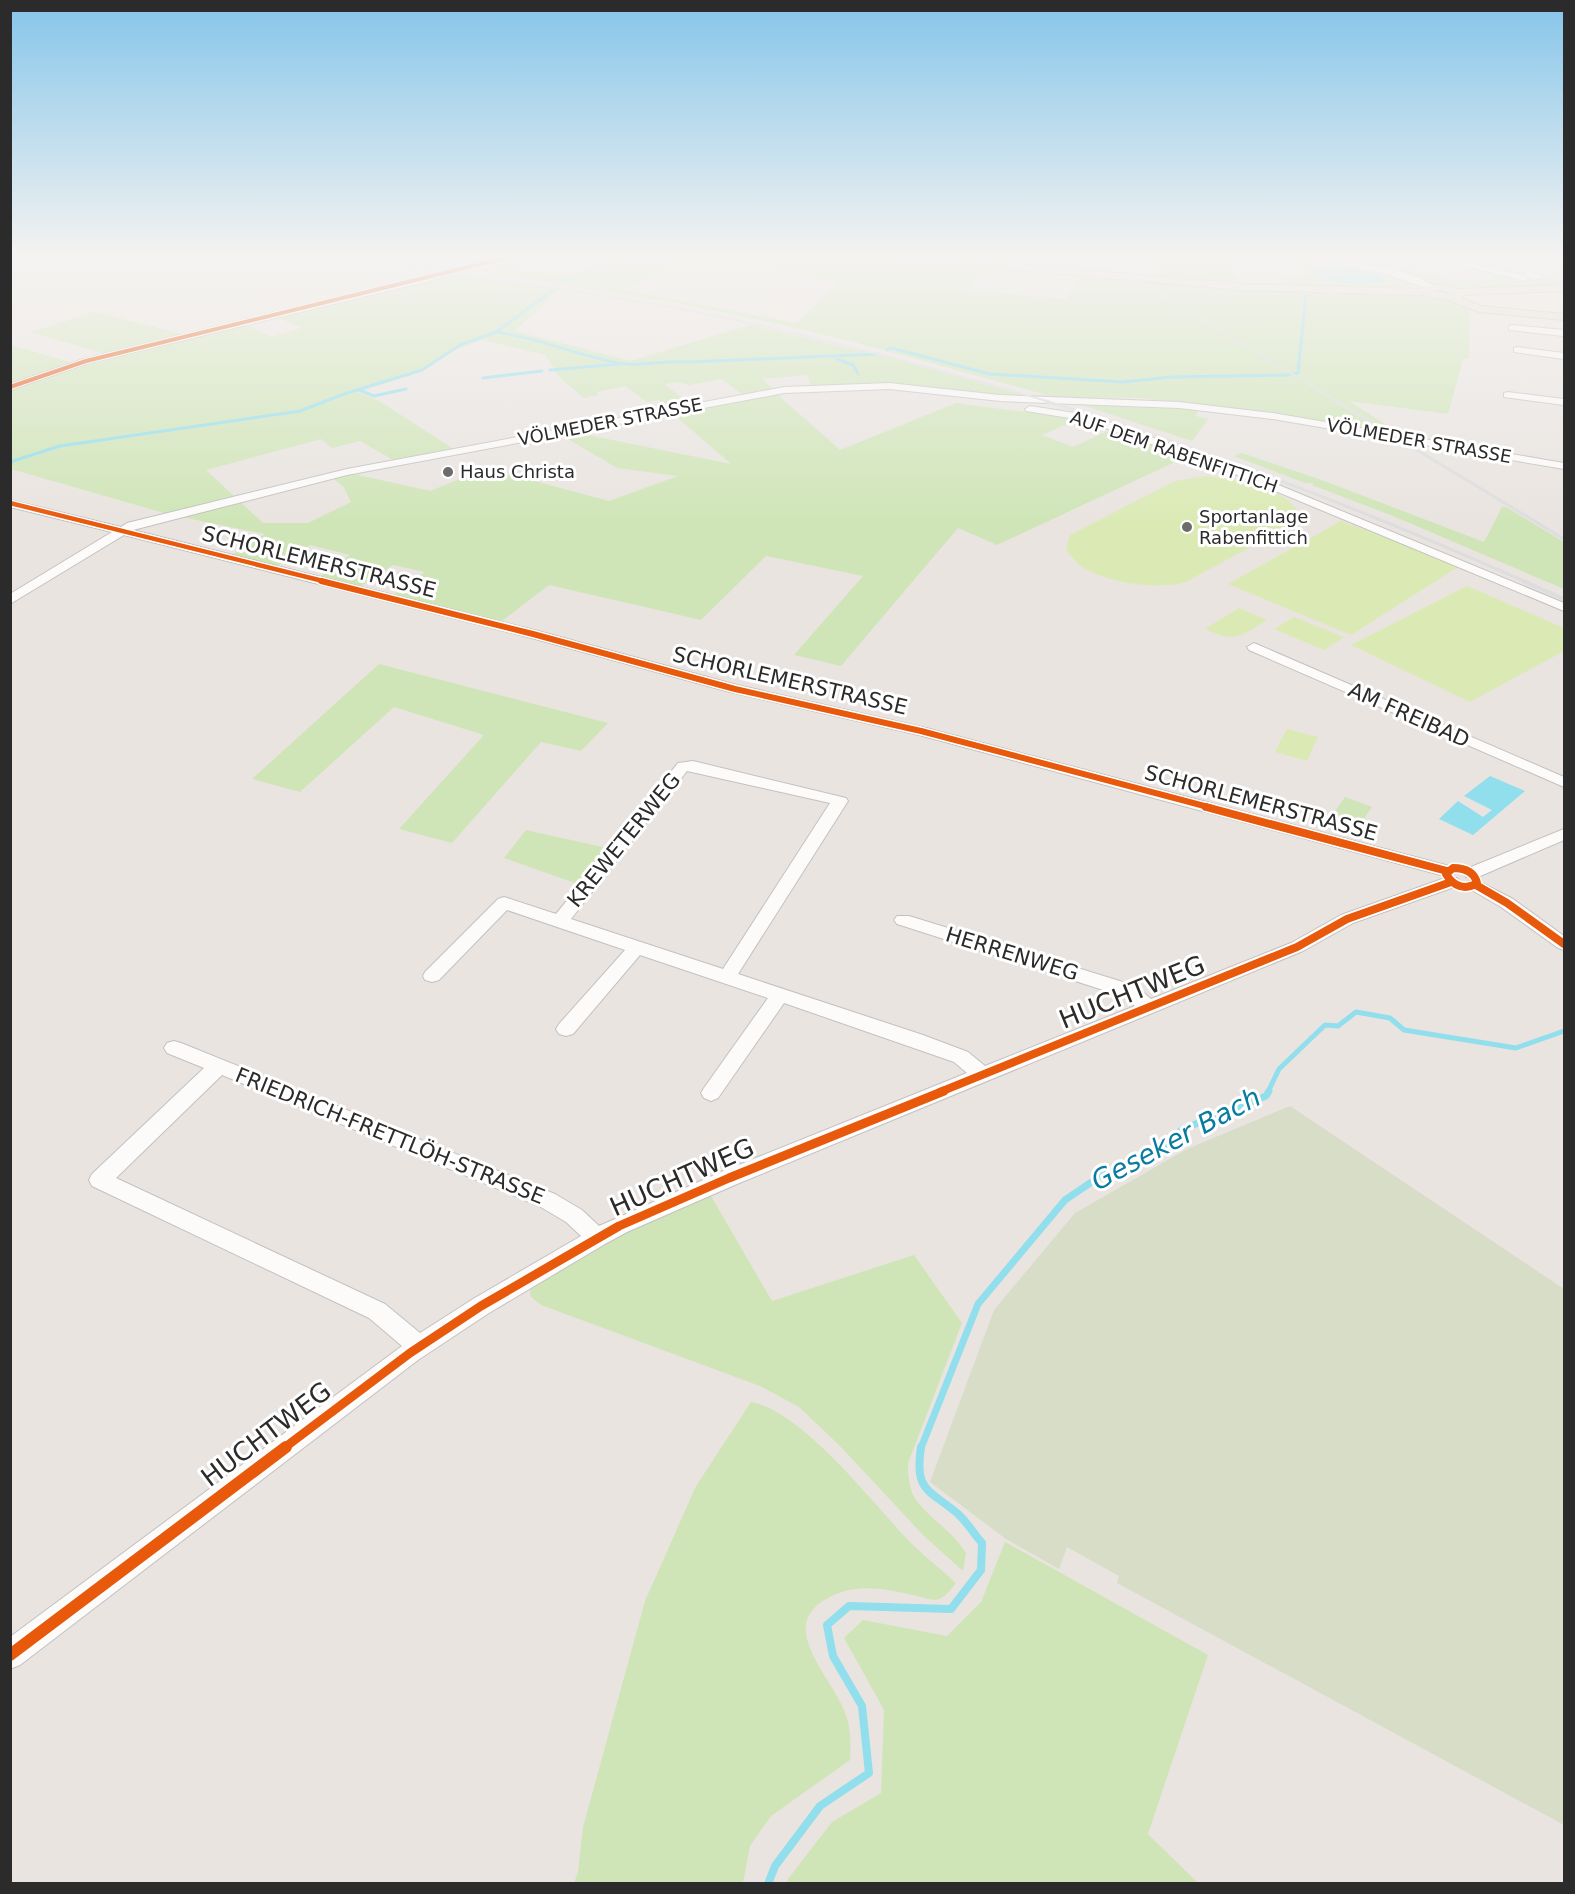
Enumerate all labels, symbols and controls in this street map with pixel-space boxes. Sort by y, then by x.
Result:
street label: VÖLMEDER STRASSE [516,393,704,450]
street label: AUF DEM RABENFITTICH [1068,406,1281,497]
street label: VÖLMEDER STRASSE [1325,414,1513,467]
place label: Haus Christa [460,461,575,482]
marker: Haus Christa [441,465,455,479]
place label: Sportanlage Rabenfittich [1199,506,1308,548]
marker: Sportanlage Rabenfittich [1180,520,1194,534]
street label: SCHORLEMERSTRASSE [200,521,438,603]
street label: SCHORLEMERSTRASSE [670,642,910,720]
street label: AM FREIBAD [1345,678,1473,752]
street label: SCHORLEMERSTRASSE [1142,760,1380,846]
street label: KREWETERWEG [562,768,686,912]
street label: HERRENWEG [943,922,1081,986]
street label: HUCHTWEG [1055,949,1209,1035]
street label: FRIEDRICH-FRETTLÖH-STRASSE [232,1062,548,1209]
water label: Geseker Bach [1086,1081,1266,1196]
street label: HUCHTWEG [605,1132,759,1222]
street label: HUCHTWEG [195,1376,337,1492]

